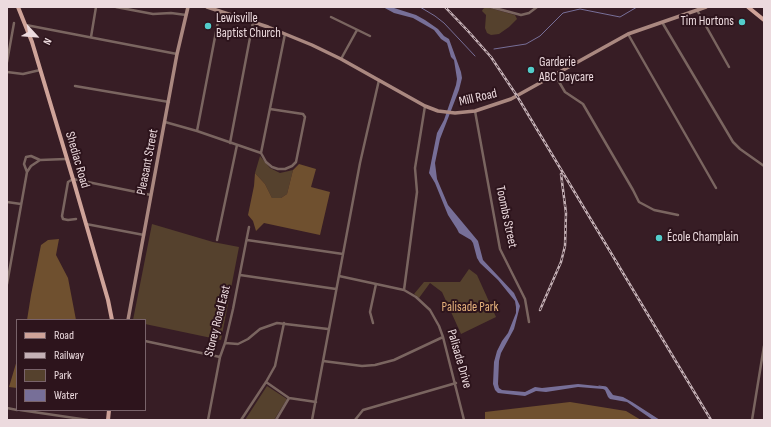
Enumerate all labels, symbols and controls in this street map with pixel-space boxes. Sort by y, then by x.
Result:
place label: Lewisville Baptist Church [216,11,281,42]
place label: Tim Hortons [681,14,734,30]
north arrow [16,16,56,56]
marker: Tim Hortons [737,17,747,27]
marker: Lewisville Baptist Church [203,21,213,31]
text: N [40,36,54,47]
place label: Garderie ABC Daycare [539,55,594,86]
marker: Garderie ABC Daycare [526,65,536,75]
street label: Mill Road [457,86,499,110]
street label: Pleasant Street [134,128,162,196]
street label: Shediac Road [61,130,93,190]
street label: Toombs Street [492,185,520,249]
place label: École Champlain [667,230,739,246]
marker: École Champlain [654,233,664,243]
street label: Storey Road East [202,284,234,358]
park label: Palisade Park [442,300,498,316]
legend [16,319,146,411]
text: Road [54,328,74,343]
street label: Palisade Drive [443,328,475,390]
text: Railway [54,348,84,363]
text: Park [54,368,72,383]
text: Water [54,388,78,403]

